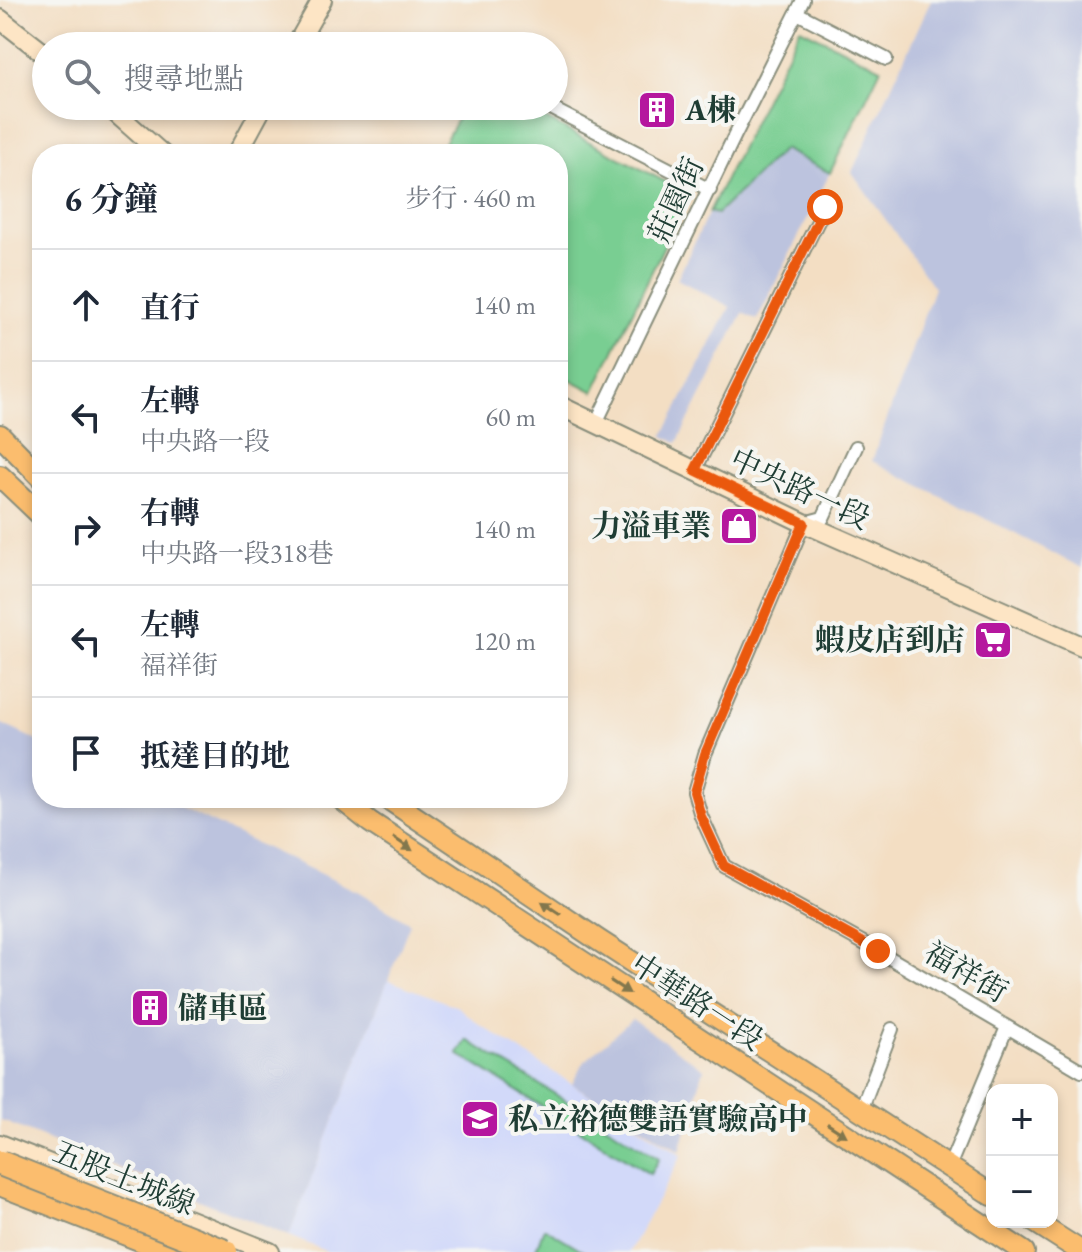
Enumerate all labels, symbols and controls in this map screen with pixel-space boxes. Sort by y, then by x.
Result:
search box [32,32,568,120]
icon: search [60,54,104,98]
text: 搜尋地點 [124,59,244,98]
building icon: A棟 [636,89,678,131]
place label: A棟 [684,90,737,129]
street label: 莊園街 [639,151,712,249]
text: 6 分鐘 [64,177,158,221]
text: 步行 · 460 m [406,181,536,215]
route start [807,189,843,225]
icon: ahead [64,283,108,327]
text: 直行 [140,288,200,327]
text: 140 m [473,288,536,322]
text: 左轉 [140,381,200,420]
icon: left [64,395,108,439]
text: 60 m [486,400,536,434]
text: 中央路一段 [140,424,270,458]
street label: 中央路一段 [724,439,876,538]
text: 右轉 [140,493,200,532]
shop icon: 力溢車業 [718,505,760,547]
place label: 力溢車業 [591,506,711,545]
icon: right [64,507,108,551]
text: 140 m [473,512,536,546]
text: 中央路一段318巷 [140,536,333,570]
text: 左轉 [140,605,200,644]
icon: left [64,619,108,663]
supermarket icon: 蝦皮店到店 [972,619,1014,661]
place label: 蝦皮店到店 [815,620,965,659]
text: 120 m [473,624,536,658]
text: 福祥街 [140,648,218,682]
icon: arrive [64,731,108,775]
text: 抵達目的地 [140,736,290,775]
one-way arrow [392,836,413,851]
one-way arrow [540,901,561,916]
street label: 福祥街 [918,932,1015,1011]
route end [860,933,896,969]
street label: 中華路一段 [624,944,771,1059]
one-way arrow [609,979,630,994]
building icon: 儲車區 [129,987,171,1029]
place label: 儲車區 [178,988,268,1027]
map controls [986,1084,1058,1228]
button: + [986,1084,1058,1156]
school or university icon: 私立裕德雙語實驗高中 [459,1098,501,1140]
place label: 私立裕德雙語實驗高中 [508,1099,808,1138]
one-way arrow [826,1122,848,1136]
street label: 五股土城線 [47,1131,201,1224]
button: − [986,1156,1058,1228]

